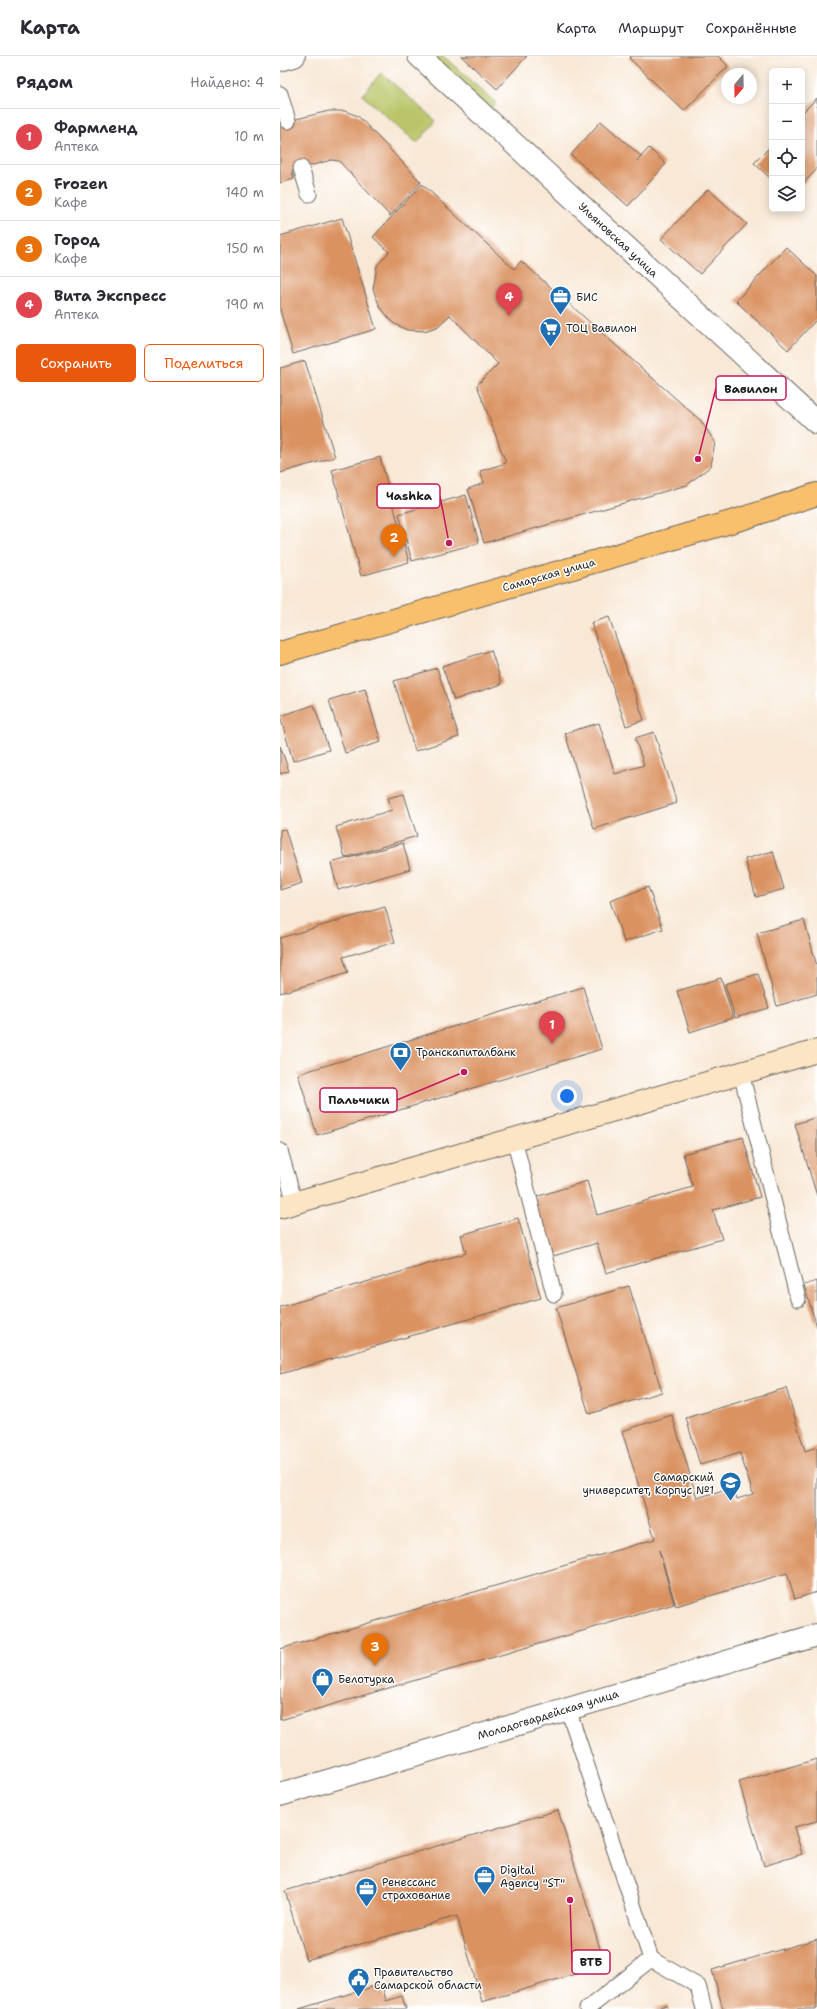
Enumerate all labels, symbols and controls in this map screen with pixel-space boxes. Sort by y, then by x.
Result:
text: Карта [20,15,80,40]
text: Карта [556,19,596,37]
text: Маршрут [618,19,684,37]
text: Сохранённые [706,19,797,37]
north arrow [721,68,757,104]
map controls [769,68,805,212]
button: + [769,68,805,104]
text: Рядом [16,71,73,93]
text: Найдено: 4 [190,74,264,91]
button: − [769,104,805,140]
text: Фармленд [54,118,137,138]
text: 1 [26,128,32,145]
text: 10 m [234,128,264,145]
text: Аптека [54,138,99,155]
button: locate [769,140,805,176]
text: Frozen [54,174,108,194]
button: layers [769,176,805,212]
text: 2 [24,184,34,201]
text: 140 m [225,184,264,201]
text: Кафе [54,194,88,211]
street label: Ульяновская улица [575,199,661,281]
text: Город [54,230,100,250]
text: 3 [24,240,34,257]
text: 150 m [226,240,264,257]
text: Кафе [54,250,88,267]
pin: 4 [496,283,522,316]
office icon: БИС [548,284,574,317]
text: Вита Экспресс [54,286,167,306]
place label: БИС [576,290,598,305]
text: 4 [24,296,34,313]
text: 190 m [225,296,264,313]
text: Аптека [54,306,99,323]
supermarket icon: ТОЦ Вавилон [537,315,563,348]
place label: ТОЦ Вавилон [566,321,637,336]
button: Сохранить [16,344,136,382]
button: Поделиться [144,344,264,382]
callout: Вавилон [716,376,786,400]
text: Вавилон [724,381,778,397]
callout: Чаshka [377,484,440,508]
text: Чаshka [386,488,433,504]
pin: 2 [381,524,407,557]
street label: Самарская улица [501,555,597,595]
pin: 1 [539,1011,565,1044]
bank icon: Транскапиталбанк [388,1039,414,1072]
place label: Транскапиталбанк [416,1045,516,1060]
your location [557,1086,577,1106]
callout: Пальчики [320,1088,397,1112]
text: Пальчики [328,1092,390,1108]
place label: Самарский университет, Корпус №1 [583,1470,714,1498]
school or university icon: Самарский университет, Корпус №1 [717,1470,743,1503]
pin: 3 [362,1633,388,1666]
shop icon: Белотурка [310,1666,336,1699]
place label: Белотурка [338,1672,394,1687]
street label: Молодогвардейская улица [476,1686,621,1744]
office icon: Digital Agency "ST" [471,1863,497,1896]
place label: Digital Agency "ST" [500,1863,565,1891]
office icon: Ренессанс страхование [353,1875,379,1908]
place label: Ренессанс страхование [382,1875,451,1903]
callout: ВТБ [572,1950,610,1974]
text: ВТБ [580,1954,602,1970]
public building icon: Правительство Самарской области [346,1965,372,1998]
place label: Правительство Самарской области [374,1965,482,1993]

